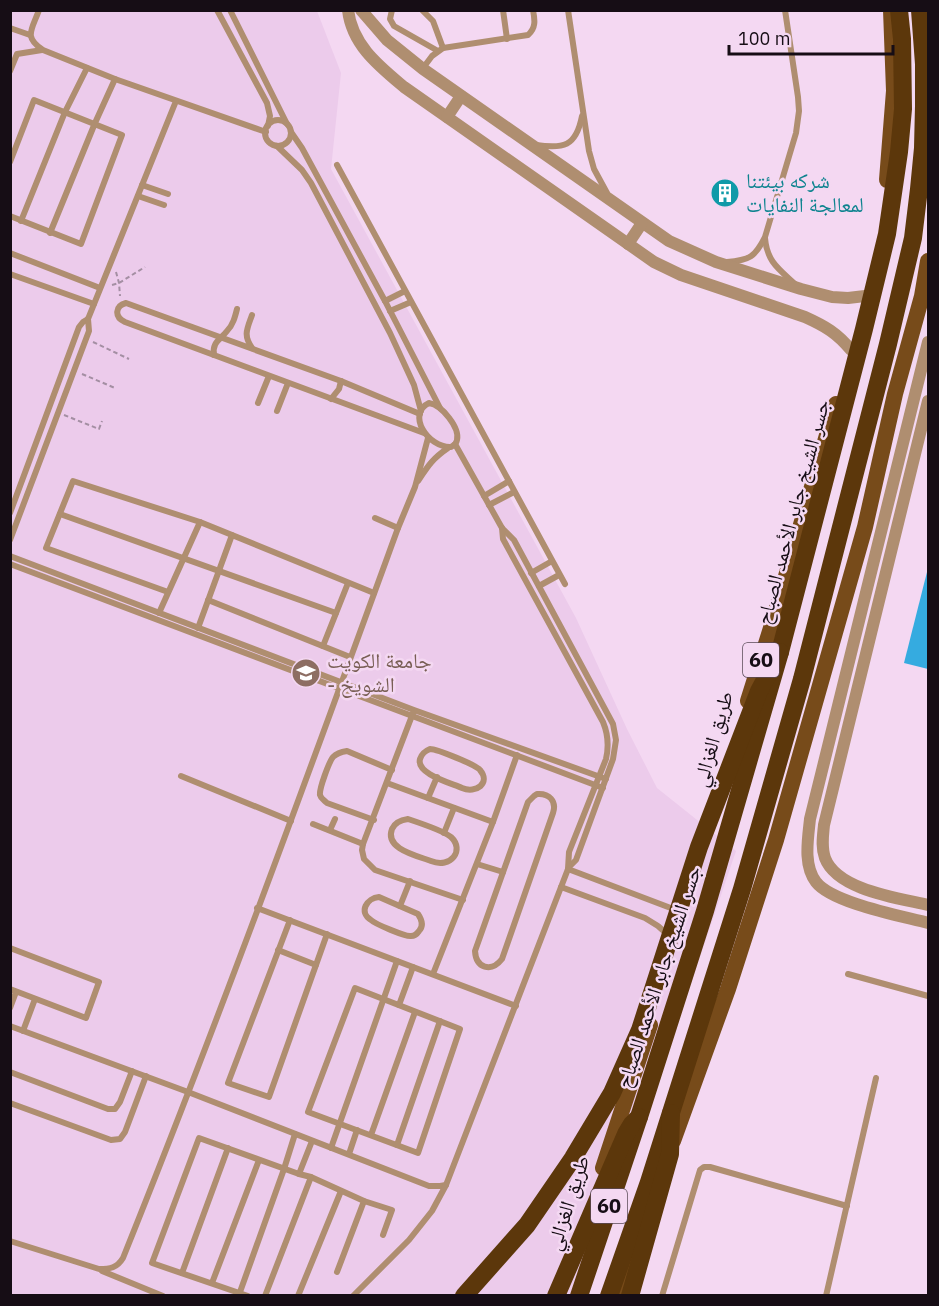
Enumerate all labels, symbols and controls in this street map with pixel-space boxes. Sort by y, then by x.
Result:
scale bar [729,18,892,56]
text: 100 m [738,27,790,50]
place label: شركه بيئتنا لمعالجة النفايات [746,166,864,218]
building icon: شركه بيئتنا لمعالجة النفايات [709,177,741,209]
street label: جسر الشيخ جابر الأحمد الصباح [749,396,836,627]
road number: 60 [743,643,779,677]
place label: جامعة الكويت - الشويخ [327,646,432,698]
school or university icon: جامعة الكويت - الشويخ [290,657,322,689]
street label: طريق الغزالي [685,688,742,791]
street label: جسر الشيخ جابر الأحمد الصباح [609,862,707,1091]
street label: طريق الغزالي [539,1152,599,1255]
road number: 60 [591,1189,627,1223]

